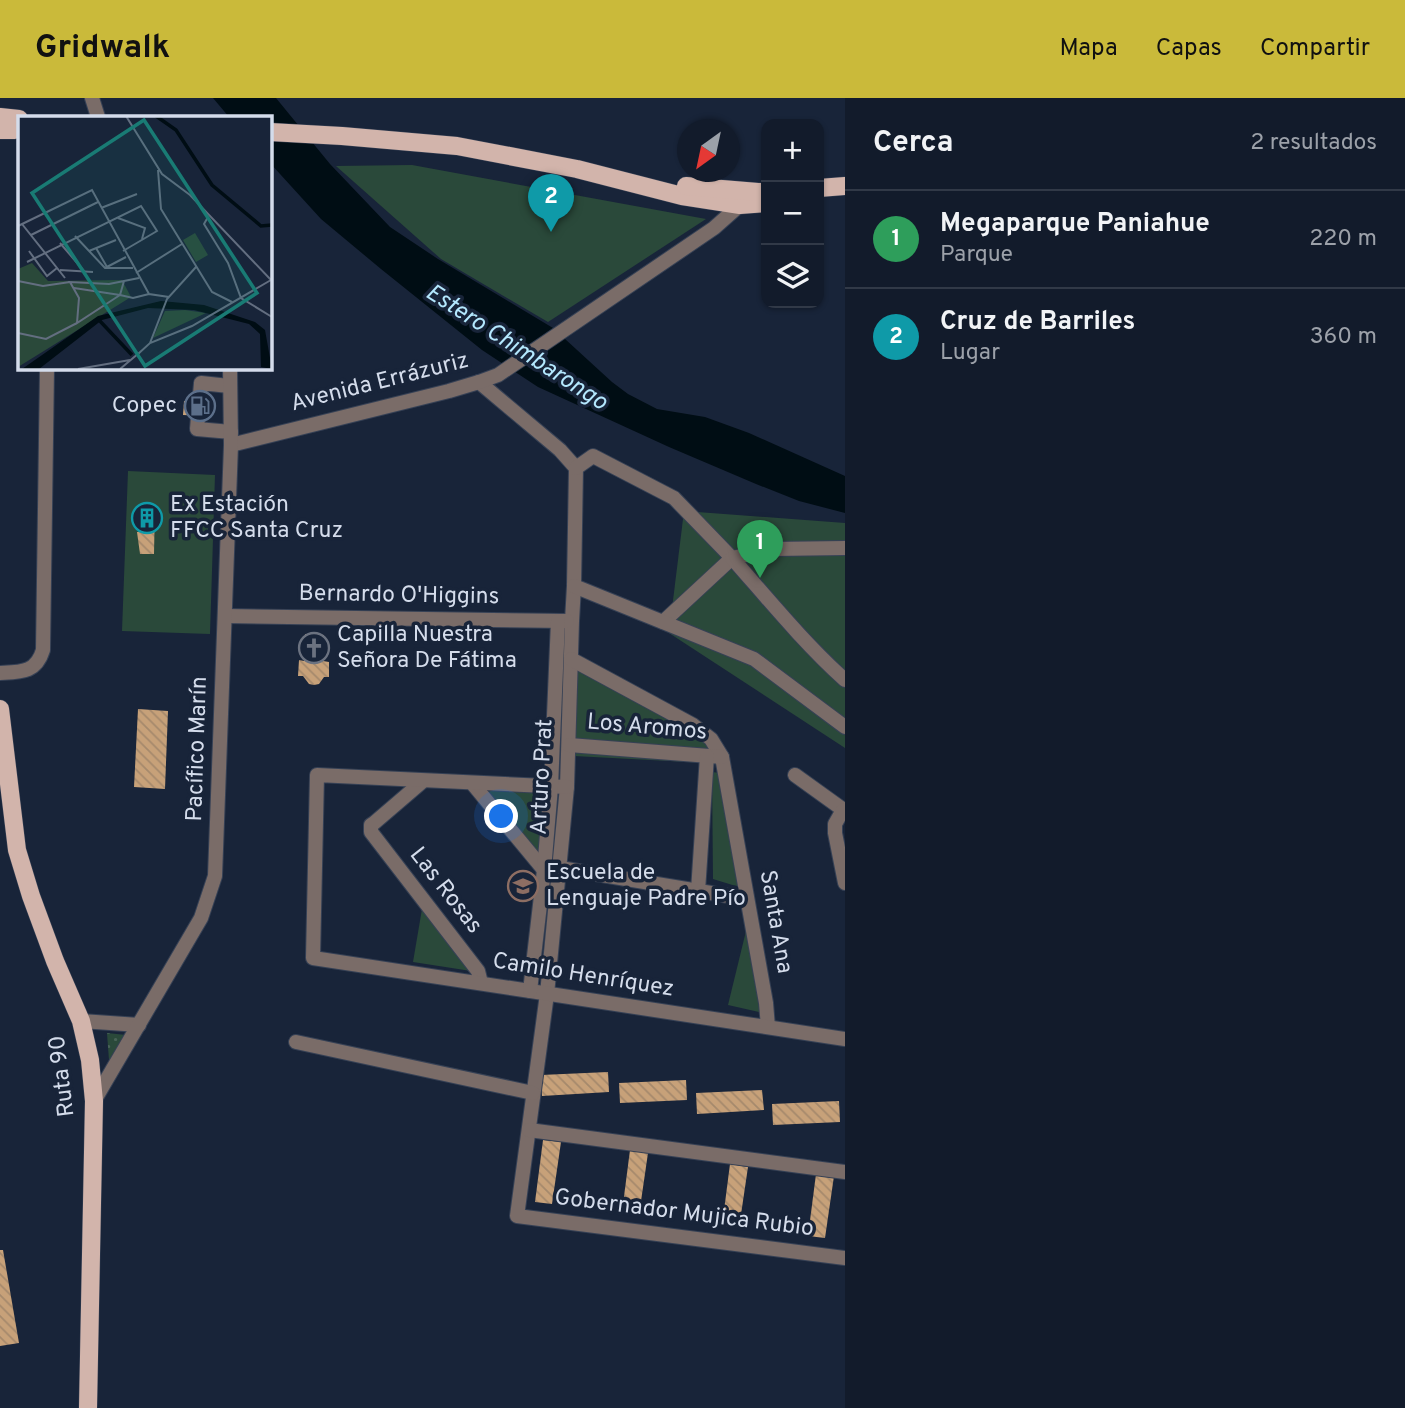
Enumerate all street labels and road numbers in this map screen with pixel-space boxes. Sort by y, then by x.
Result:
street label: Avenida Errázuriz [288,347,472,419]
street label: Bernardo O'Higgins [298,580,500,612]
street label: Pacífico Marín [181,676,215,822]
street label: Los Aromos [586,708,708,748]
street label: Arturo Prat [525,718,561,836]
street label: Las Rosas [402,842,488,940]
street label: Santa Ana [752,868,798,976]
street label: Camilo Henríquez [490,947,676,1005]
street label: Ruta 90 [44,1033,82,1119]
street label: Gobernador Mujica Rubio [553,1184,815,1244]

